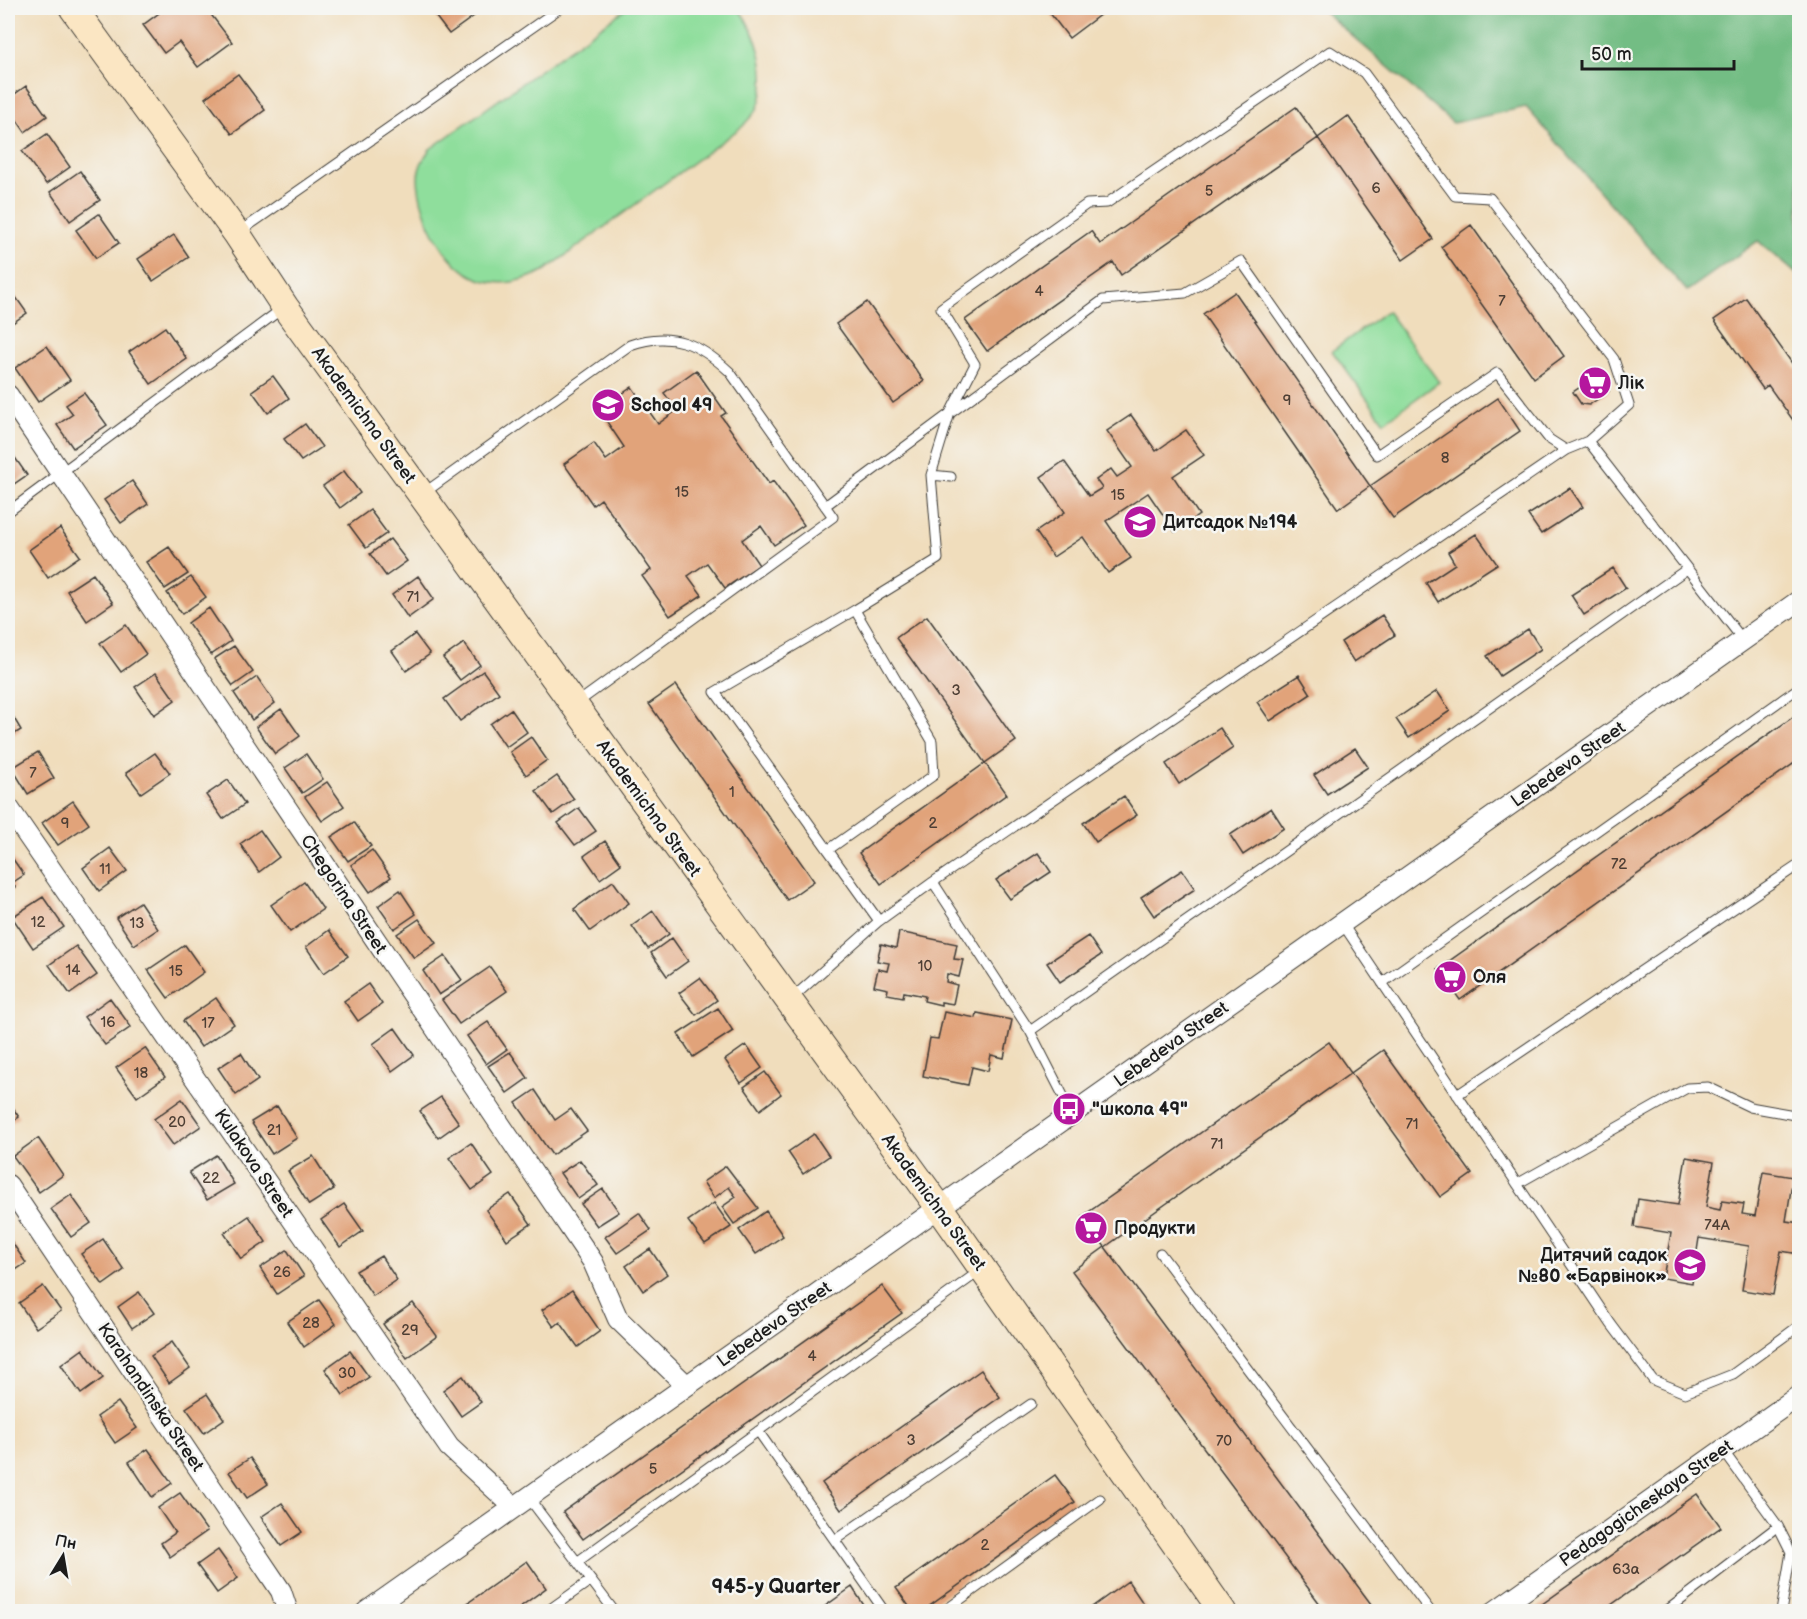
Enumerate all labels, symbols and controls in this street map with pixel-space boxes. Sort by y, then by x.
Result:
scale bar [1582,33,1734,71]
text: 50 m [1591,44,1632,65]
house number: 6 [1371,179,1381,198]
house number: 5 [1205,182,1213,201]
house number: 4 [1034,282,1044,301]
house number: 7 [1498,292,1506,311]
street label: Akademichna Street [307,343,420,488]
supermarket icon: Лік [1577,365,1613,401]
place label: Лік [1617,373,1644,394]
school or university icon: School 49 [590,387,626,423]
house number: 9 [1283,391,1291,410]
place label: School 49 [631,395,713,416]
house number: 8 [1441,449,1450,468]
house number: 15 [675,483,689,502]
house number: 15 [1111,486,1125,505]
school or university icon: Дитсадок №194 [1122,504,1158,540]
place label: Дитсадок №194 [1163,512,1298,533]
house number: 71 [406,588,420,607]
house number: 3 [951,681,961,700]
street label: Lebedeva Street [1507,717,1630,812]
street label: Akademichna Street [592,736,705,881]
house number: 7 [29,764,37,783]
house number: 1 [729,783,735,802]
house number: 9 [61,814,69,833]
house number: 2 [929,814,938,833]
street label: Chegorina Street [296,831,391,958]
house number: 72 [1611,855,1627,874]
house number: 11 [99,860,111,879]
house number: 12 [31,913,45,932]
house number: 13 [129,914,145,933]
house number: 10 [918,957,932,976]
supermarket icon: Оля [1432,959,1468,995]
house number: 14 [66,961,80,980]
house number: 15 [169,962,183,981]
place label: Оля [1473,967,1507,988]
street label: Lebedeva Street [1110,997,1233,1092]
house number: 16 [101,1013,115,1032]
house number: 17 [201,1014,215,1033]
house number: 18 [134,1064,149,1083]
bus stop icon: "школа 49" [1051,1091,1087,1127]
place label: "школа 49" [1092,1099,1188,1120]
street label: Kulakova Street [209,1105,298,1222]
house number: 20 [168,1113,186,1132]
house number: 71 [1405,1115,1419,1134]
house number: 21 [267,1121,281,1140]
street label: Akademichna Street [877,1130,990,1275]
house number: 71 [1210,1135,1224,1154]
house number: 22 [202,1169,220,1188]
supermarket icon: Продукти [1073,1210,1109,1246]
house number: 74А [1704,1216,1731,1235]
place label: Продукти [1114,1218,1196,1239]
place label: Дитячий садок №80 «Барвінок» [1518,1245,1667,1287]
school or university icon: Дитячий садок №80 «Барвінок» [1672,1247,1708,1283]
house number: 26 [273,1263,291,1282]
street label: Lebedeva Street [713,1277,836,1372]
house number: 28 [302,1314,320,1333]
street label: Karahandinska Street [93,1319,208,1476]
house number: 29 [401,1321,419,1340]
house number: 4 [807,1347,817,1366]
house number: 30 [338,1364,356,1383]
house number: 3 [906,1431,916,1450]
house number: 70 [1216,1432,1232,1451]
street label: Pedagogicheskaya Street [1556,1435,1737,1571]
house number: 5 [649,1460,657,1479]
north arrow [33,1526,93,1586]
text: Пн [53,1531,78,1554]
house number: 2 [981,1536,990,1555]
house number: 63а [1612,1560,1640,1579]
district label: 945-y Quarter [711,1575,842,1599]

